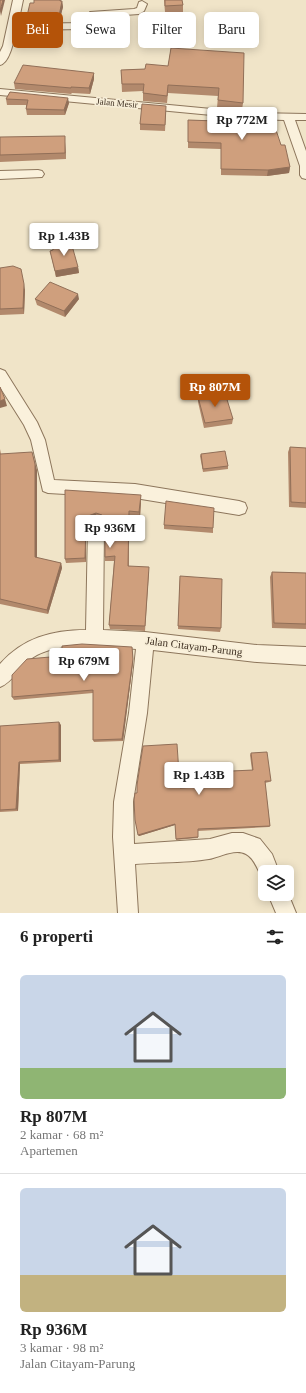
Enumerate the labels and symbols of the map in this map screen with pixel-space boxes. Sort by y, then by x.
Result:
street label: Jalan Mesir [96,96,138,110]
pin: Rp 772M [205,107,279,141]
pin: Rp 1.43B [23,223,105,257]
pin: Rp 807M [178,374,252,408]
pin: Rp 936M [73,515,147,549]
street label: Jalan Citayam-Parung [145,634,244,658]
pin: Rp 679M [47,648,121,682]
pin: Rp 1.43B [158,762,240,796]

